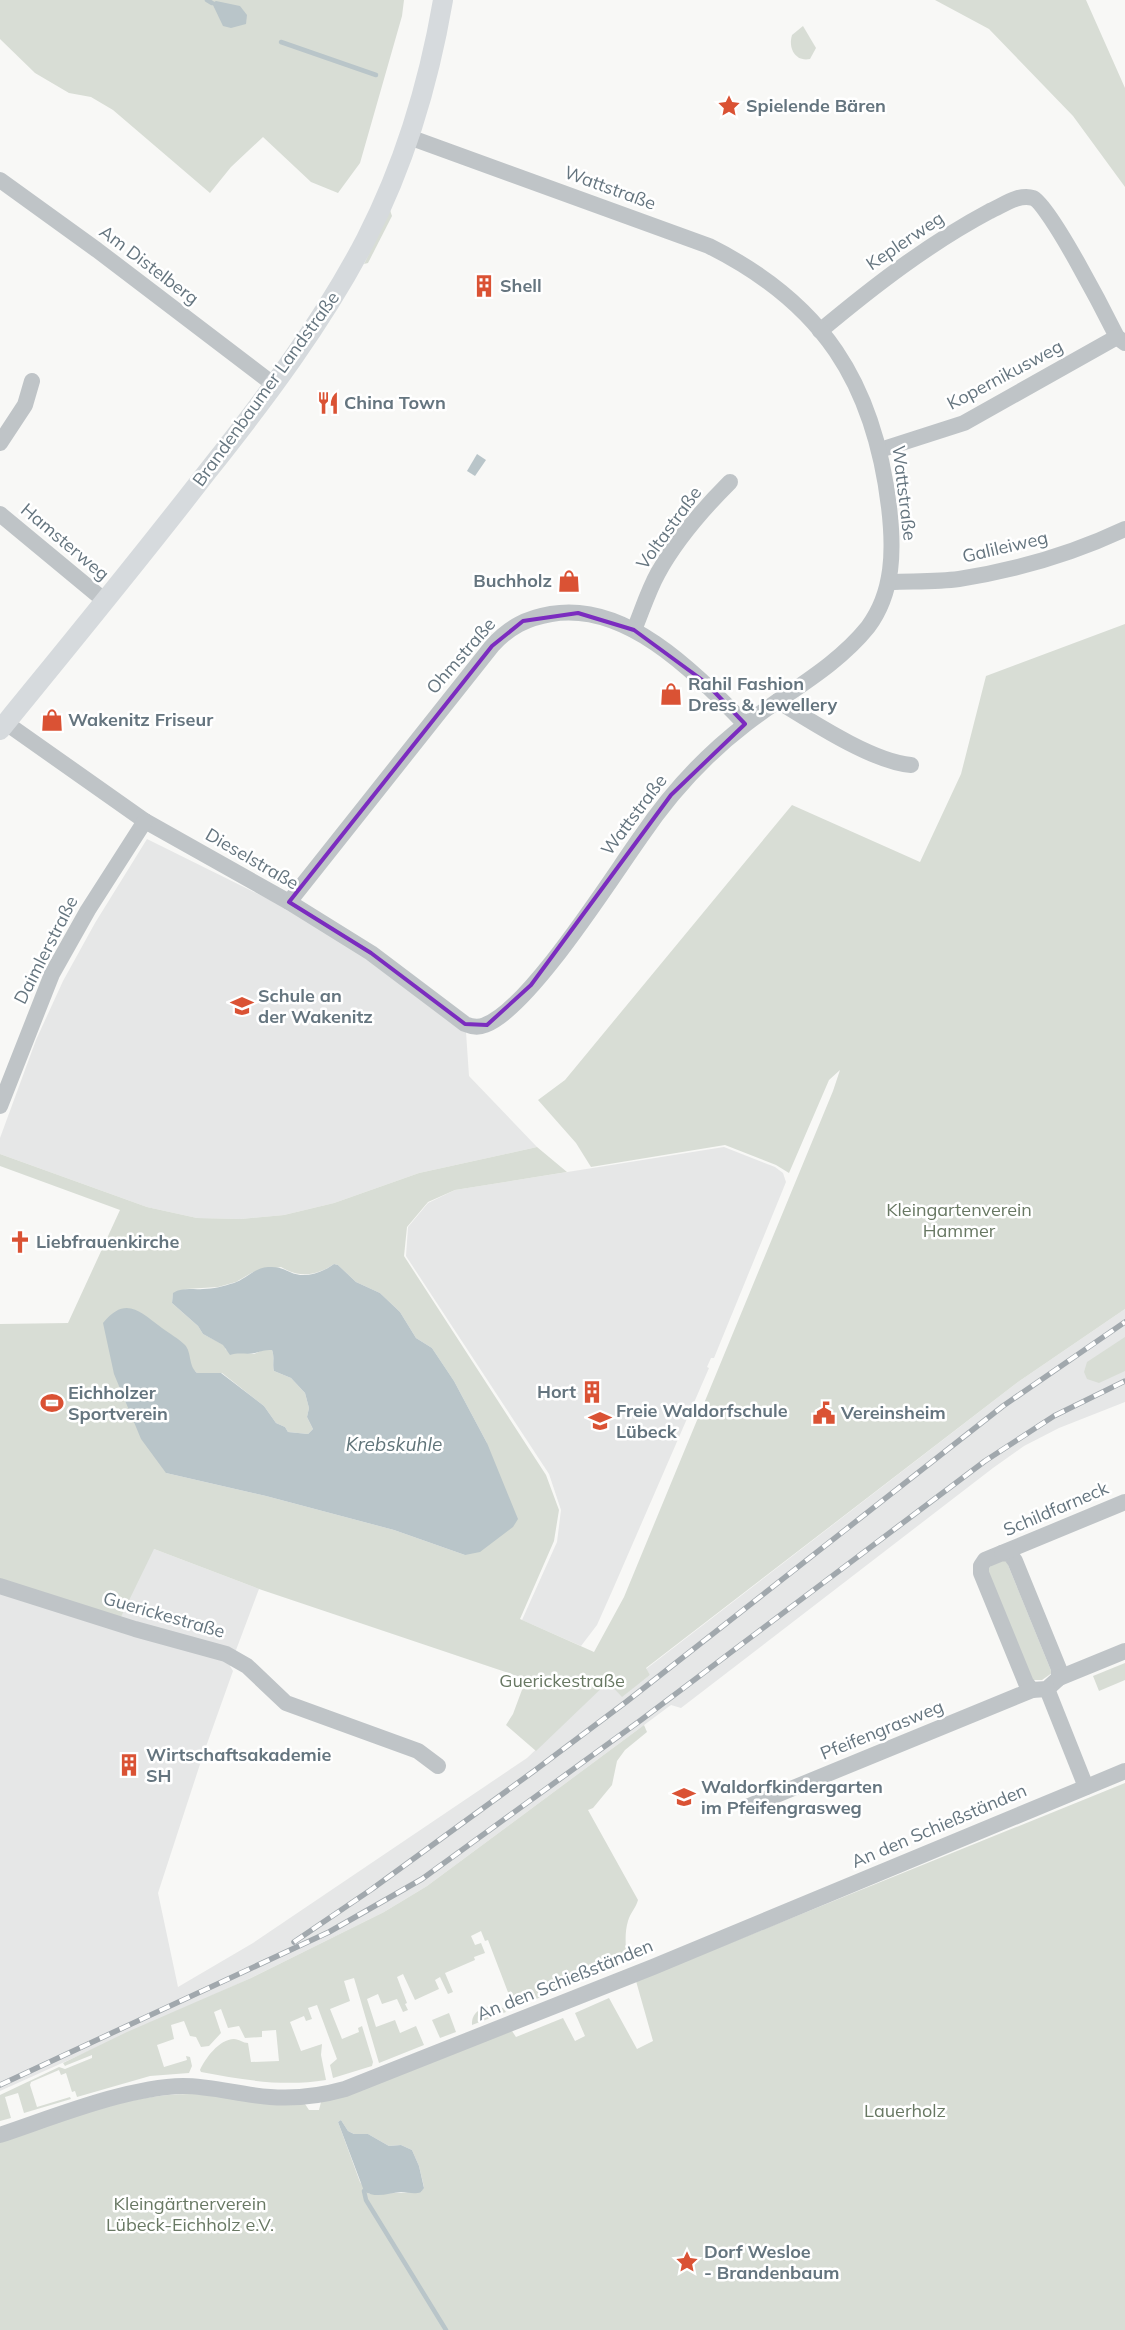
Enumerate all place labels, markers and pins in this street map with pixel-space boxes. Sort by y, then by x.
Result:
place icon: Spielende Bären [716,93,742,119]
place label: Spielende Bären [746,94,886,117]
building icon: Shell [471,273,497,299]
place label: Shell [500,274,542,297]
restaurant icon: China Town [315,390,341,416]
place label: China Town [344,391,446,414]
shop icon: Buchholz [556,568,582,594]
place label: Buchholz [473,569,552,592]
place label: Rahil Fashion Dress & Jewellery [688,672,837,716]
shop icon: Rahil Fashion Dress & Jewellery [658,681,684,707]
shop icon: Wakenitz Friseur [39,707,65,733]
place label: Wakenitz Friseur [68,708,214,731]
place label: Schule an der Wakenitz [258,984,373,1028]
school or university icon: Schule an der Wakenitz [229,993,255,1019]
church icon: Liebfrauenkirche [7,1229,33,1255]
place label: Liebfrauenkirche [36,1230,179,1253]
building icon: Hort [579,1379,605,1405]
place label: Hort [537,1380,576,1403]
place label: Eichholzer Sportverein [68,1381,168,1425]
sports icon: Eichholzer Sportverein [39,1390,65,1416]
place label: Freie Waldorfschule Lübeck [616,1399,788,1443]
public building icon: Vereinsheim [811,1400,837,1426]
place label: Vereinsheim [840,1401,946,1424]
school or university icon: Freie Waldorfschule Lübeck [587,1408,613,1434]
place label: Wirtschaftsakademie SH [146,1743,331,1787]
building icon: Wirtschaftsakademie SH [116,1752,142,1778]
place label: Waldorfkindergarten im Pfeifengrasweg [701,1775,883,1819]
school or university icon: Waldorfkindergarten im Pfeifengrasweg [671,1784,697,1810]
place label: Dorf Wesloe - Brandenbaum [704,2240,839,2284]
place icon: Dorf Wesloe - Brandenbaum [674,2249,700,2275]

